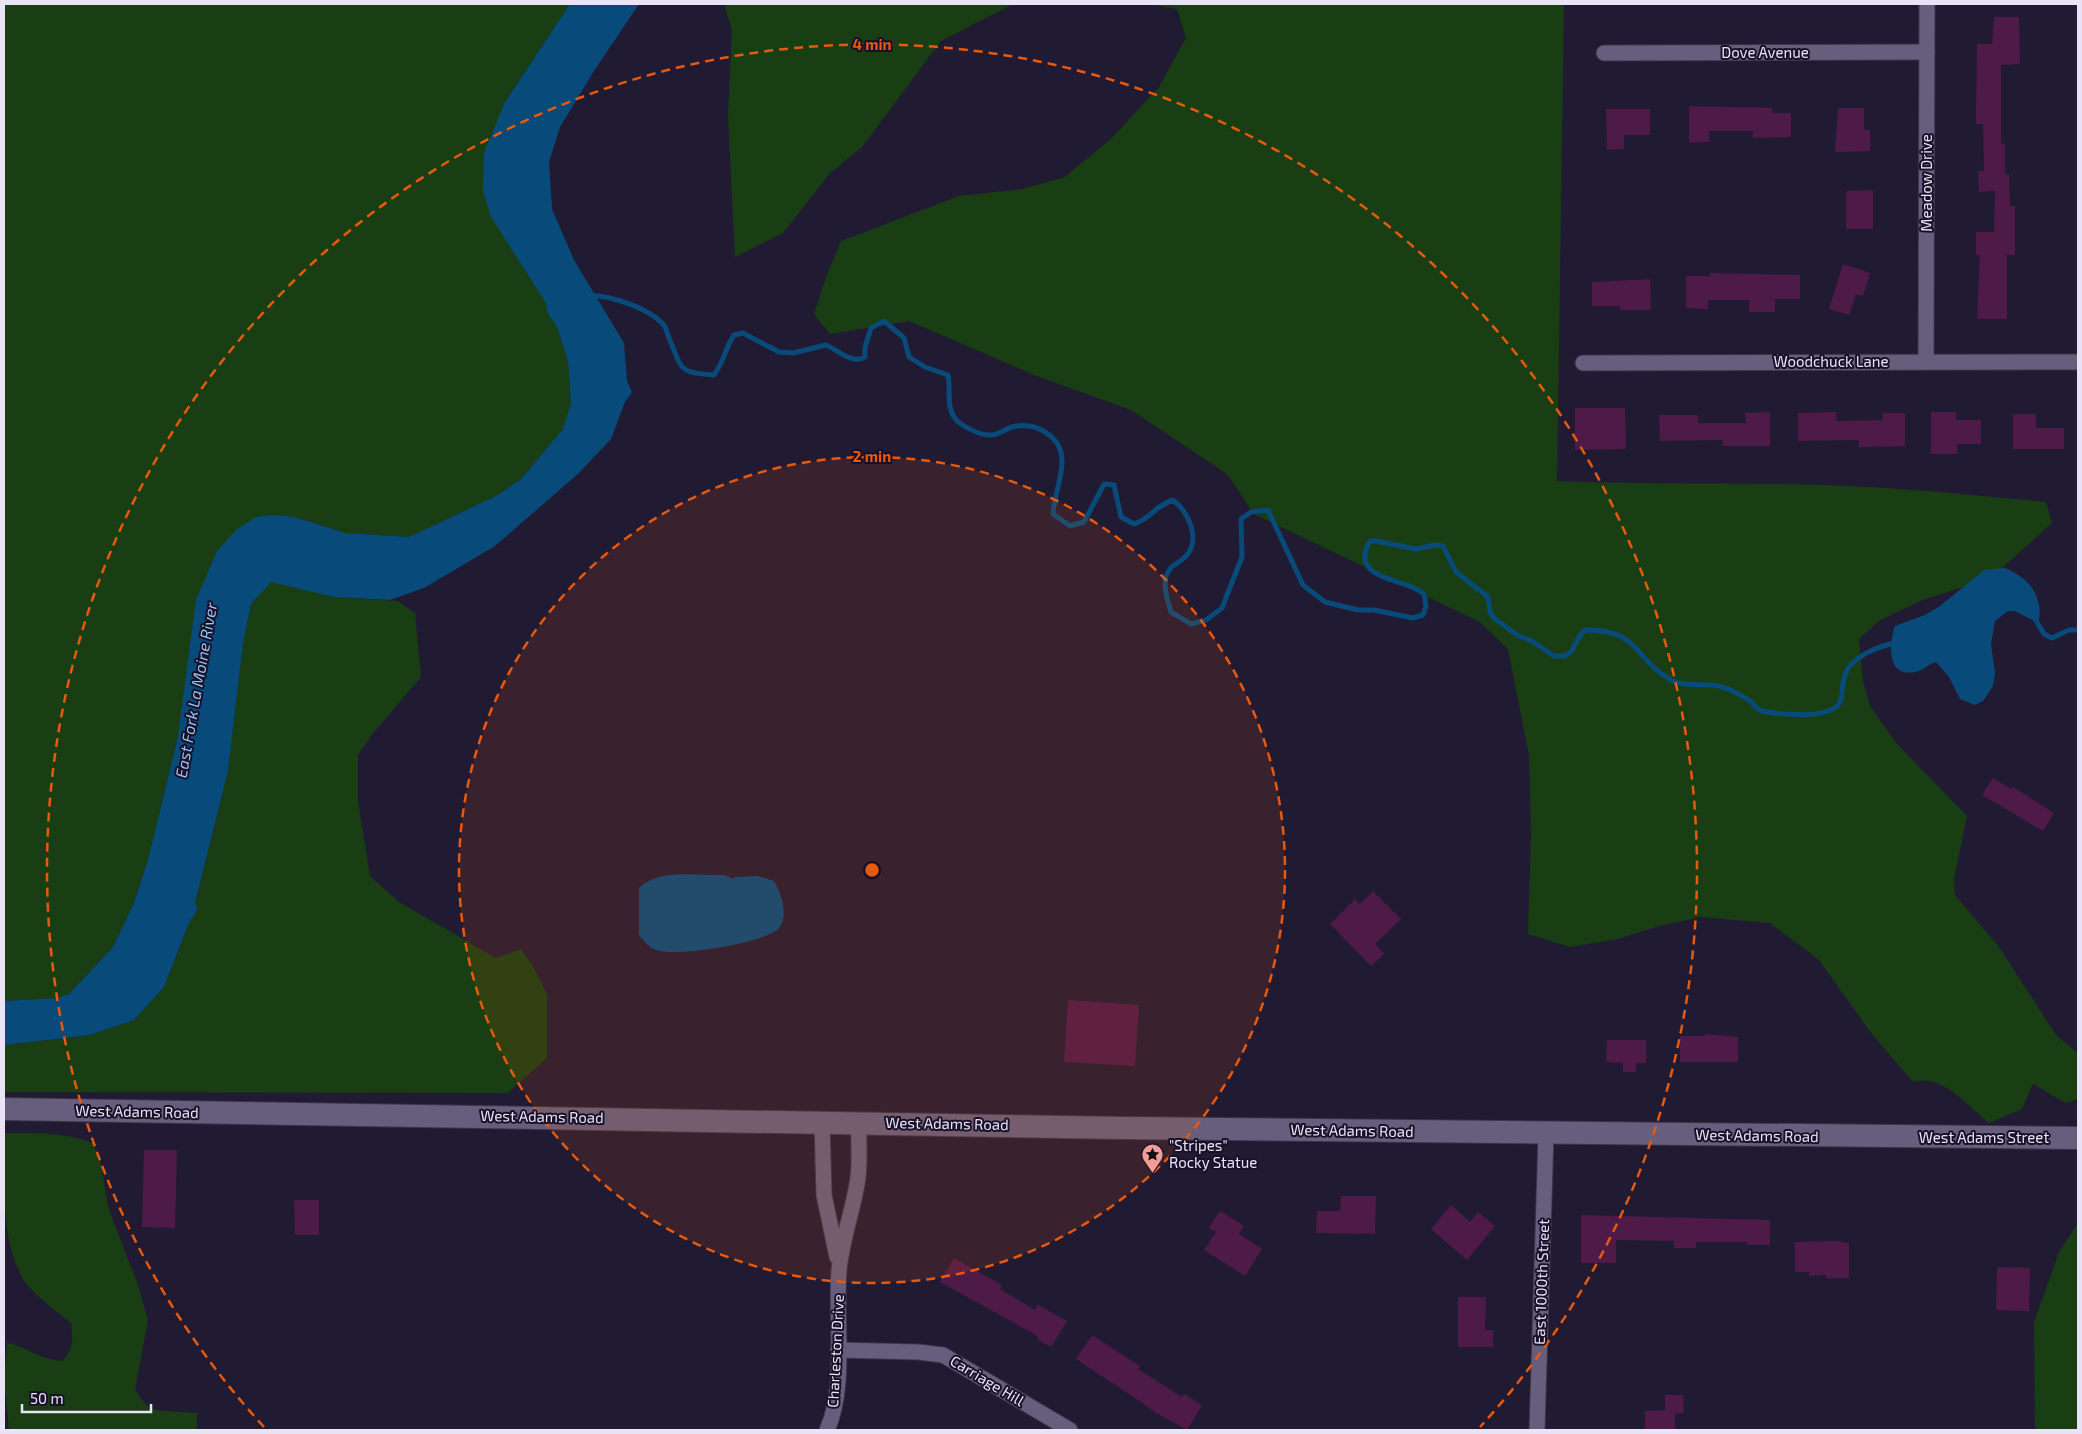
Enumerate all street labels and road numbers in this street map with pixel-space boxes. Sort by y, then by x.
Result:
street label: Dove Avenue [1721,43,1809,61]
street label: Meadow Drive [1917,134,1935,232]
street label: Woodchuck Lane [1773,352,1889,370]
street label: West Adams Road [75,1101,199,1121]
street label: West Adams Road [480,1106,604,1126]
street label: West Adams Road [885,1113,1009,1133]
street label: West Adams Road [1290,1120,1414,1140]
street label: West Adams Road [1695,1125,1819,1145]
street label: West Adams Street [1919,1128,2049,1146]
street label: East 1000th Street [1530,1218,1552,1345]
street label: Charleston Drive [823,1294,847,1408]
street label: Carriage Hill [947,1351,1028,1410]

